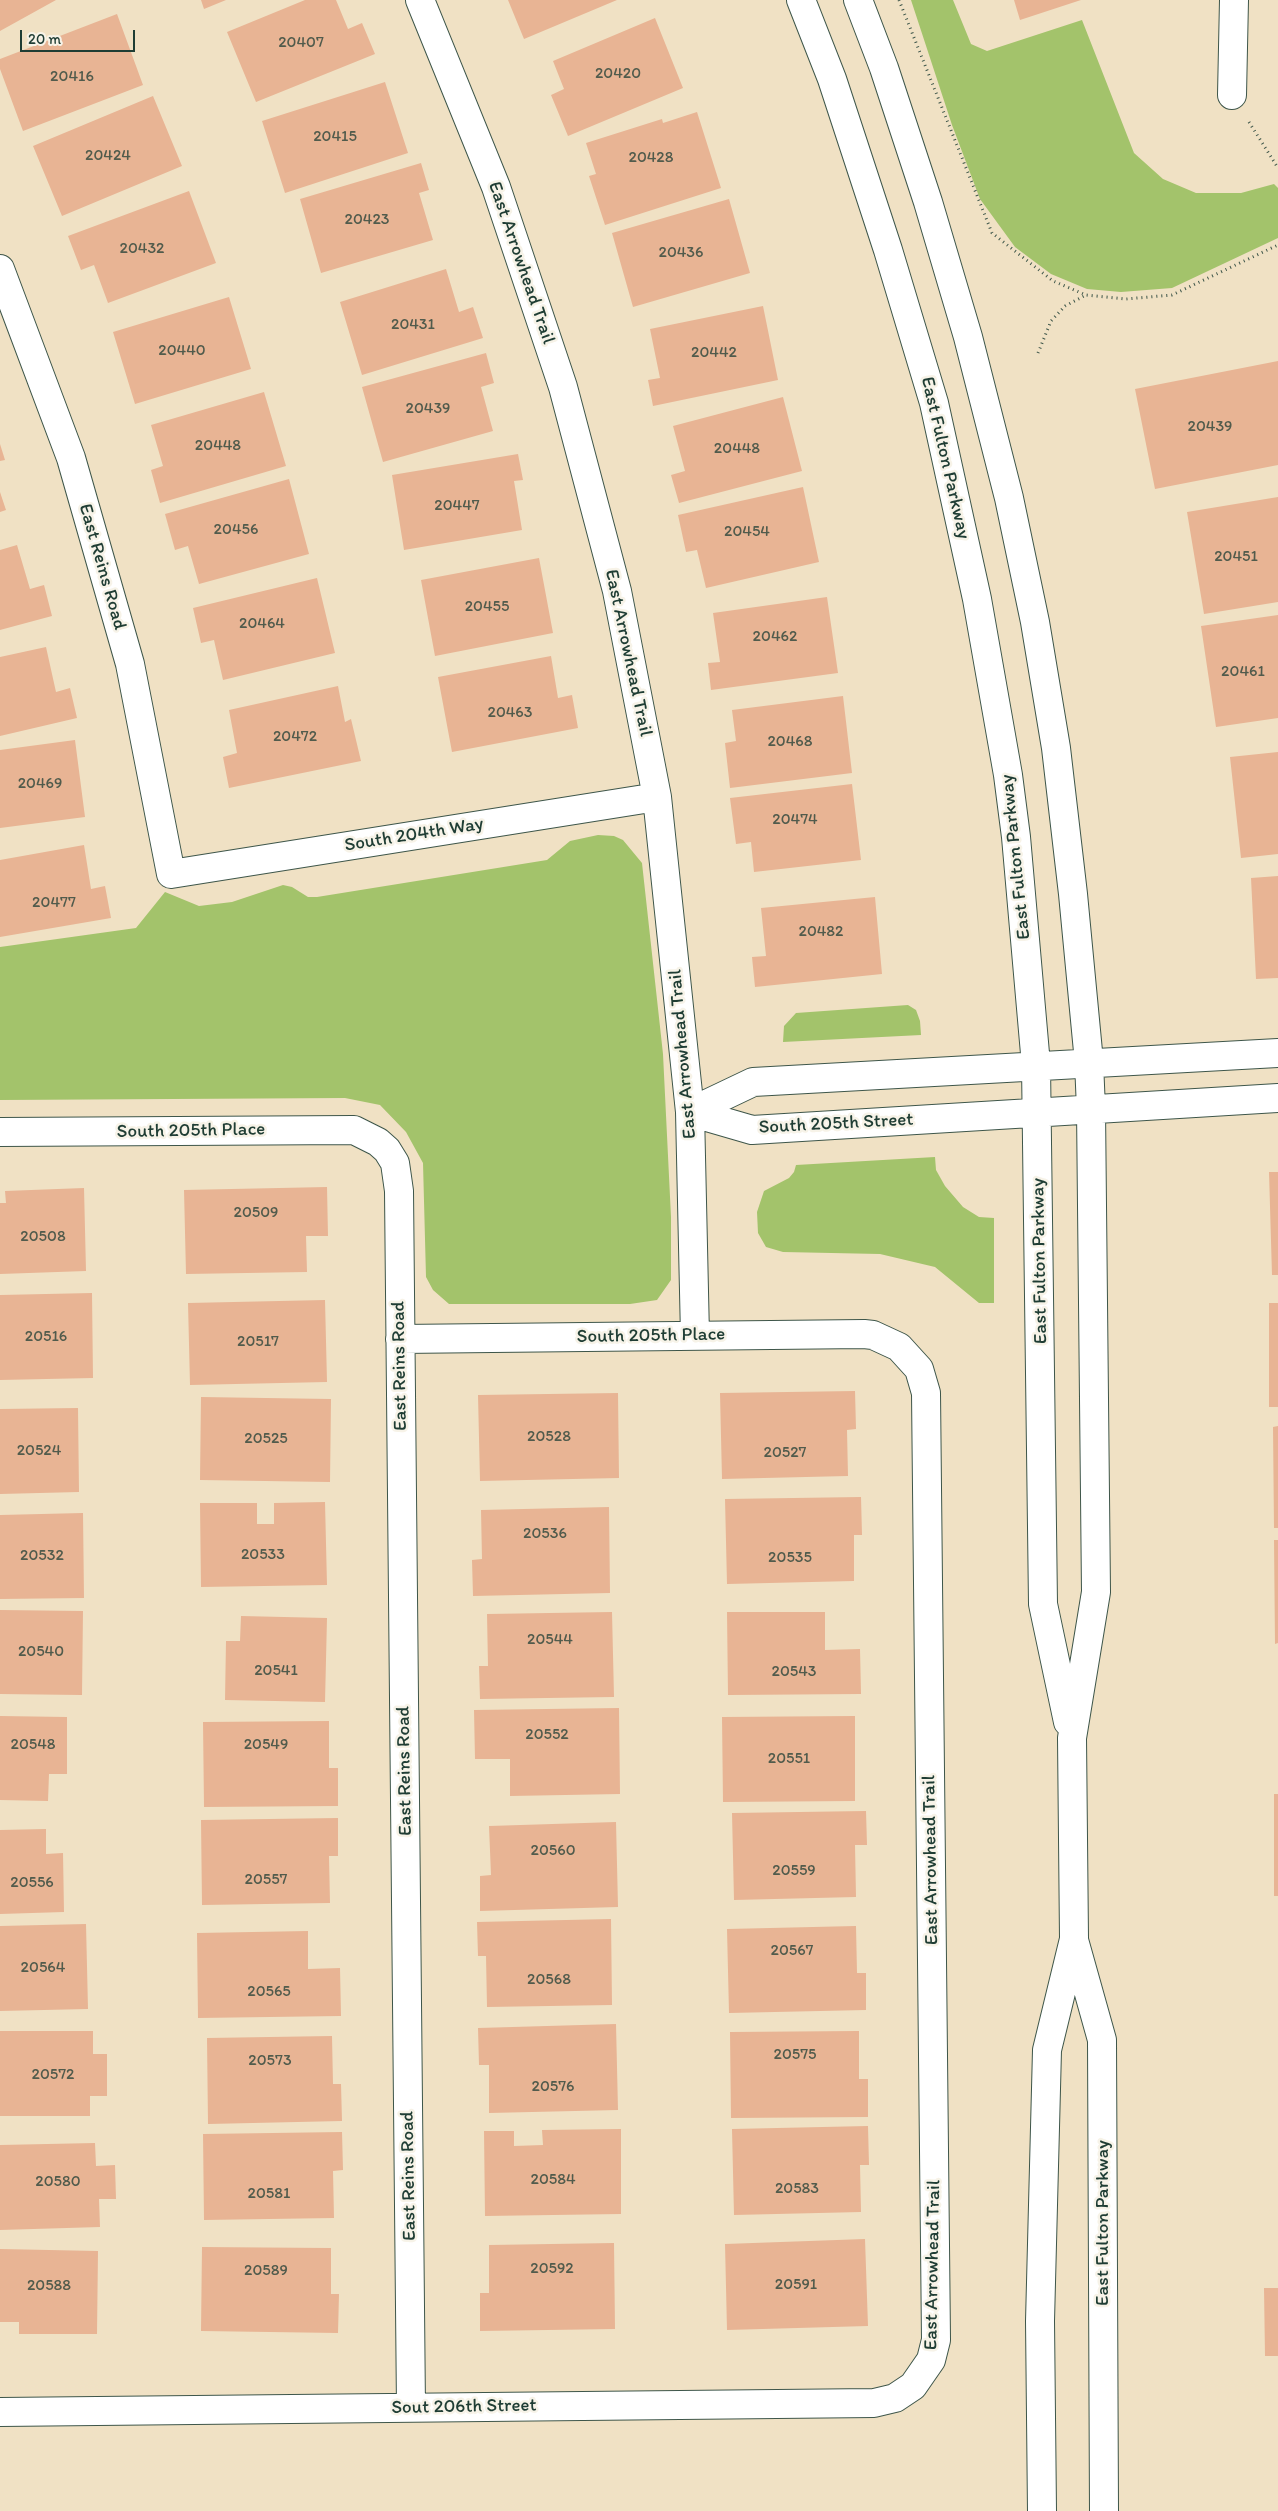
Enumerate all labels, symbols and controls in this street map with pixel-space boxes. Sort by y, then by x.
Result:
scale bar [22,20,138,52]
text: 20 m [28,30,61,48]
house number: 20407 [278,33,324,53]
house number: 20420 [595,64,641,84]
house number: 20416 [50,67,94,87]
house number: 20415 [313,127,357,147]
house number: 20424 [85,146,131,166]
house number: 20428 [628,148,674,168]
street label: East Arrowhead Trail [483,179,559,347]
house number: 20423 [344,210,390,230]
house number: 20432 [119,239,165,259]
house number: 20436 [658,243,704,263]
house number: 20431 [391,315,435,335]
house number: 20440 [158,341,206,361]
house number: 20442 [691,343,737,363]
street label: East Fulton Parkway [915,375,975,541]
house number: 20439 [406,399,450,419]
house number: 20439 [1188,417,1232,437]
house number: 20448 [195,436,241,456]
house number: 20448 [714,439,760,459]
house number: 20447 [434,496,480,516]
street label: East Reins Road [73,501,131,633]
house number: 20456 [214,520,258,540]
house number: 20454 [724,522,770,542]
house number: 20451 [1214,547,1258,567]
street label: East Arrowhead Trail [599,567,657,739]
house number: 20455 [465,597,509,617]
house number: 20464 [239,614,285,634]
house number: 20462 [753,627,797,647]
house number: 20461 [1221,662,1265,682]
house number: 20463 [487,703,533,723]
house number: 20472 [273,727,317,747]
house number: 20468 [767,732,813,752]
street label: East Fulton Parkway [996,773,1036,941]
house number: 20469 [18,774,62,794]
house number: 20474 [772,810,818,830]
street label: South 204th Way [343,813,485,857]
house number: 20477 [32,893,76,913]
house number: 20482 [798,922,844,942]
street label: East Arrowhead Trail [664,968,702,1140]
street label: South 205th Street [758,1109,914,1139]
street label: South 205th Place [117,1118,265,1144]
street label: East Fulton Parkway [1027,1178,1053,1344]
house number: 20509 [234,1203,278,1223]
house number: 20508 [20,1227,66,1247]
street label: East Reins Road [387,1301,413,1431]
street label: South 205th Place [577,1323,725,1349]
house number: 20516 [25,1327,67,1347]
house number: 20517 [237,1332,279,1352]
house number: 20528 [527,1427,571,1447]
house number: 20525 [244,1429,288,1449]
house number: 20524 [17,1441,61,1461]
house number: 20527 [763,1443,807,1463]
house number: 20536 [523,1524,567,1544]
house number: 20533 [241,1545,285,1565]
house number: 20532 [20,1546,64,1566]
house number: 20535 [768,1548,812,1568]
house number: 20544 [527,1630,573,1650]
house number: 20540 [18,1642,64,1662]
house number: 20541 [254,1661,298,1681]
house number: 20543 [771,1662,817,1682]
street label: East Reins Road [392,1706,418,1836]
house number: 20552 [525,1725,569,1745]
house number: 20548 [10,1735,56,1755]
house number: 20549 [244,1735,288,1755]
house number: 20551 [768,1749,810,1769]
street label: East Arrowhead Trail [918,1775,944,1945]
house number: 20560 [531,1841,575,1861]
house number: 20559 [772,1861,816,1881]
house number: 20557 [244,1870,288,1890]
house number: 20556 [10,1873,54,1893]
house number: 20567 [770,1941,814,1961]
house number: 20564 [21,1958,65,1978]
house number: 20568 [527,1970,571,1990]
house number: 20565 [247,1982,291,2002]
house number: 20575 [773,2045,817,2065]
house number: 20573 [248,2051,292,2071]
house number: 20572 [31,2065,75,2085]
house number: 20576 [531,2077,575,2097]
street label: East Reins Road [396,2111,422,2241]
street label: East Fulton Parkway [1092,2140,1114,2306]
house number: 20584 [530,2170,576,2190]
house number: 20580 [35,2172,81,2192]
house number: 20583 [775,2179,819,2199]
street label: East Arrowhead Trail [920,2180,946,2350]
house number: 20581 [248,2184,290,2204]
house number: 20592 [530,2259,574,2279]
house number: 20589 [244,2261,288,2281]
house number: 20591 [775,2275,817,2295]
house number: 20588 [27,2276,71,2296]
street label: Sout 206th Street [391,2394,537,2420]

